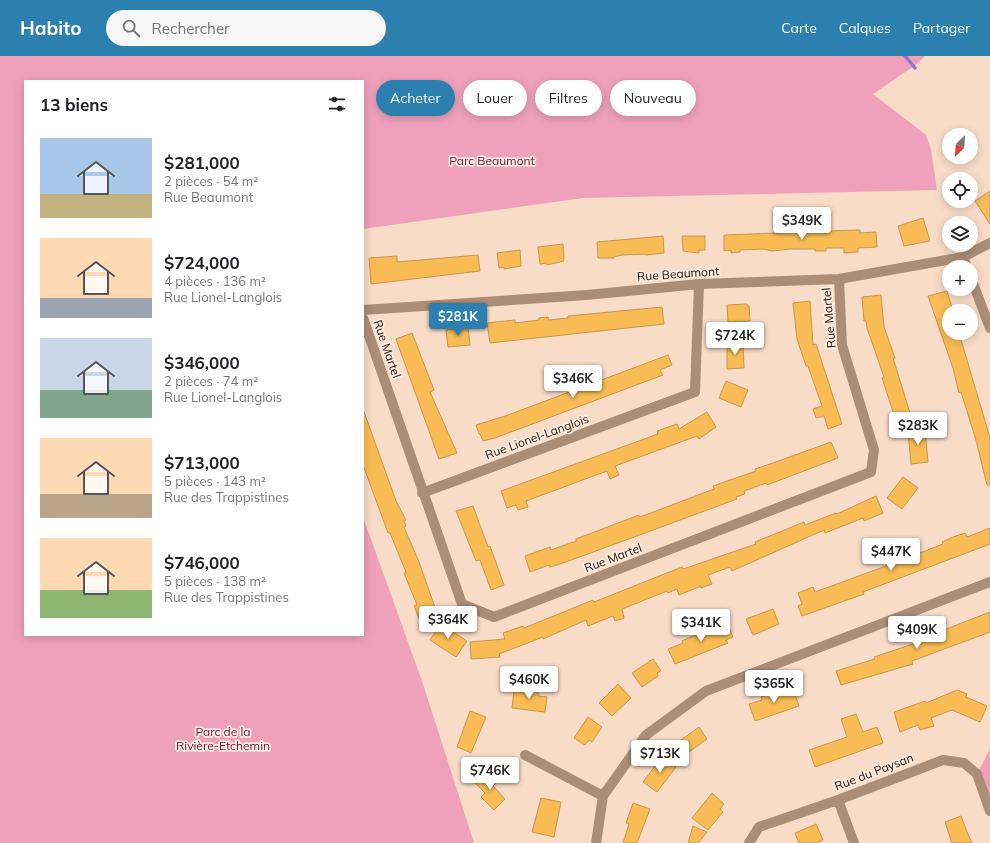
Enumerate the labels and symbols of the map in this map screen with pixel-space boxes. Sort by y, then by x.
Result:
north arrow [942,128,978,164]
park label: Parc Beaumont [449,153,535,168]
pin: $349K [774,207,830,241]
street label: Rue Beaumont [636,263,720,284]
street label: Rue Martel [818,287,839,349]
pin: $281K [430,303,486,337]
street label: Rue Martel [371,318,404,380]
pin: $724K [707,322,763,356]
pin: $346K [545,365,601,399]
street label: Rue Lionel-Langlois [483,411,591,462]
pin: $283K [890,412,946,446]
pin: $447K [863,538,919,572]
street label: Rue Martel [582,540,644,575]
pin: $364K [420,606,476,640]
pin: $341K [673,609,729,643]
pin: $409K [889,616,945,650]
pin: $460K [501,666,557,700]
pin: $365K [746,670,802,704]
park label: Parc de la Rivière-Etchemin [176,724,270,753]
pin: $713K [632,740,688,774]
street label: Rue du Paysan [832,750,915,793]
pin: $746K [462,757,518,791]

